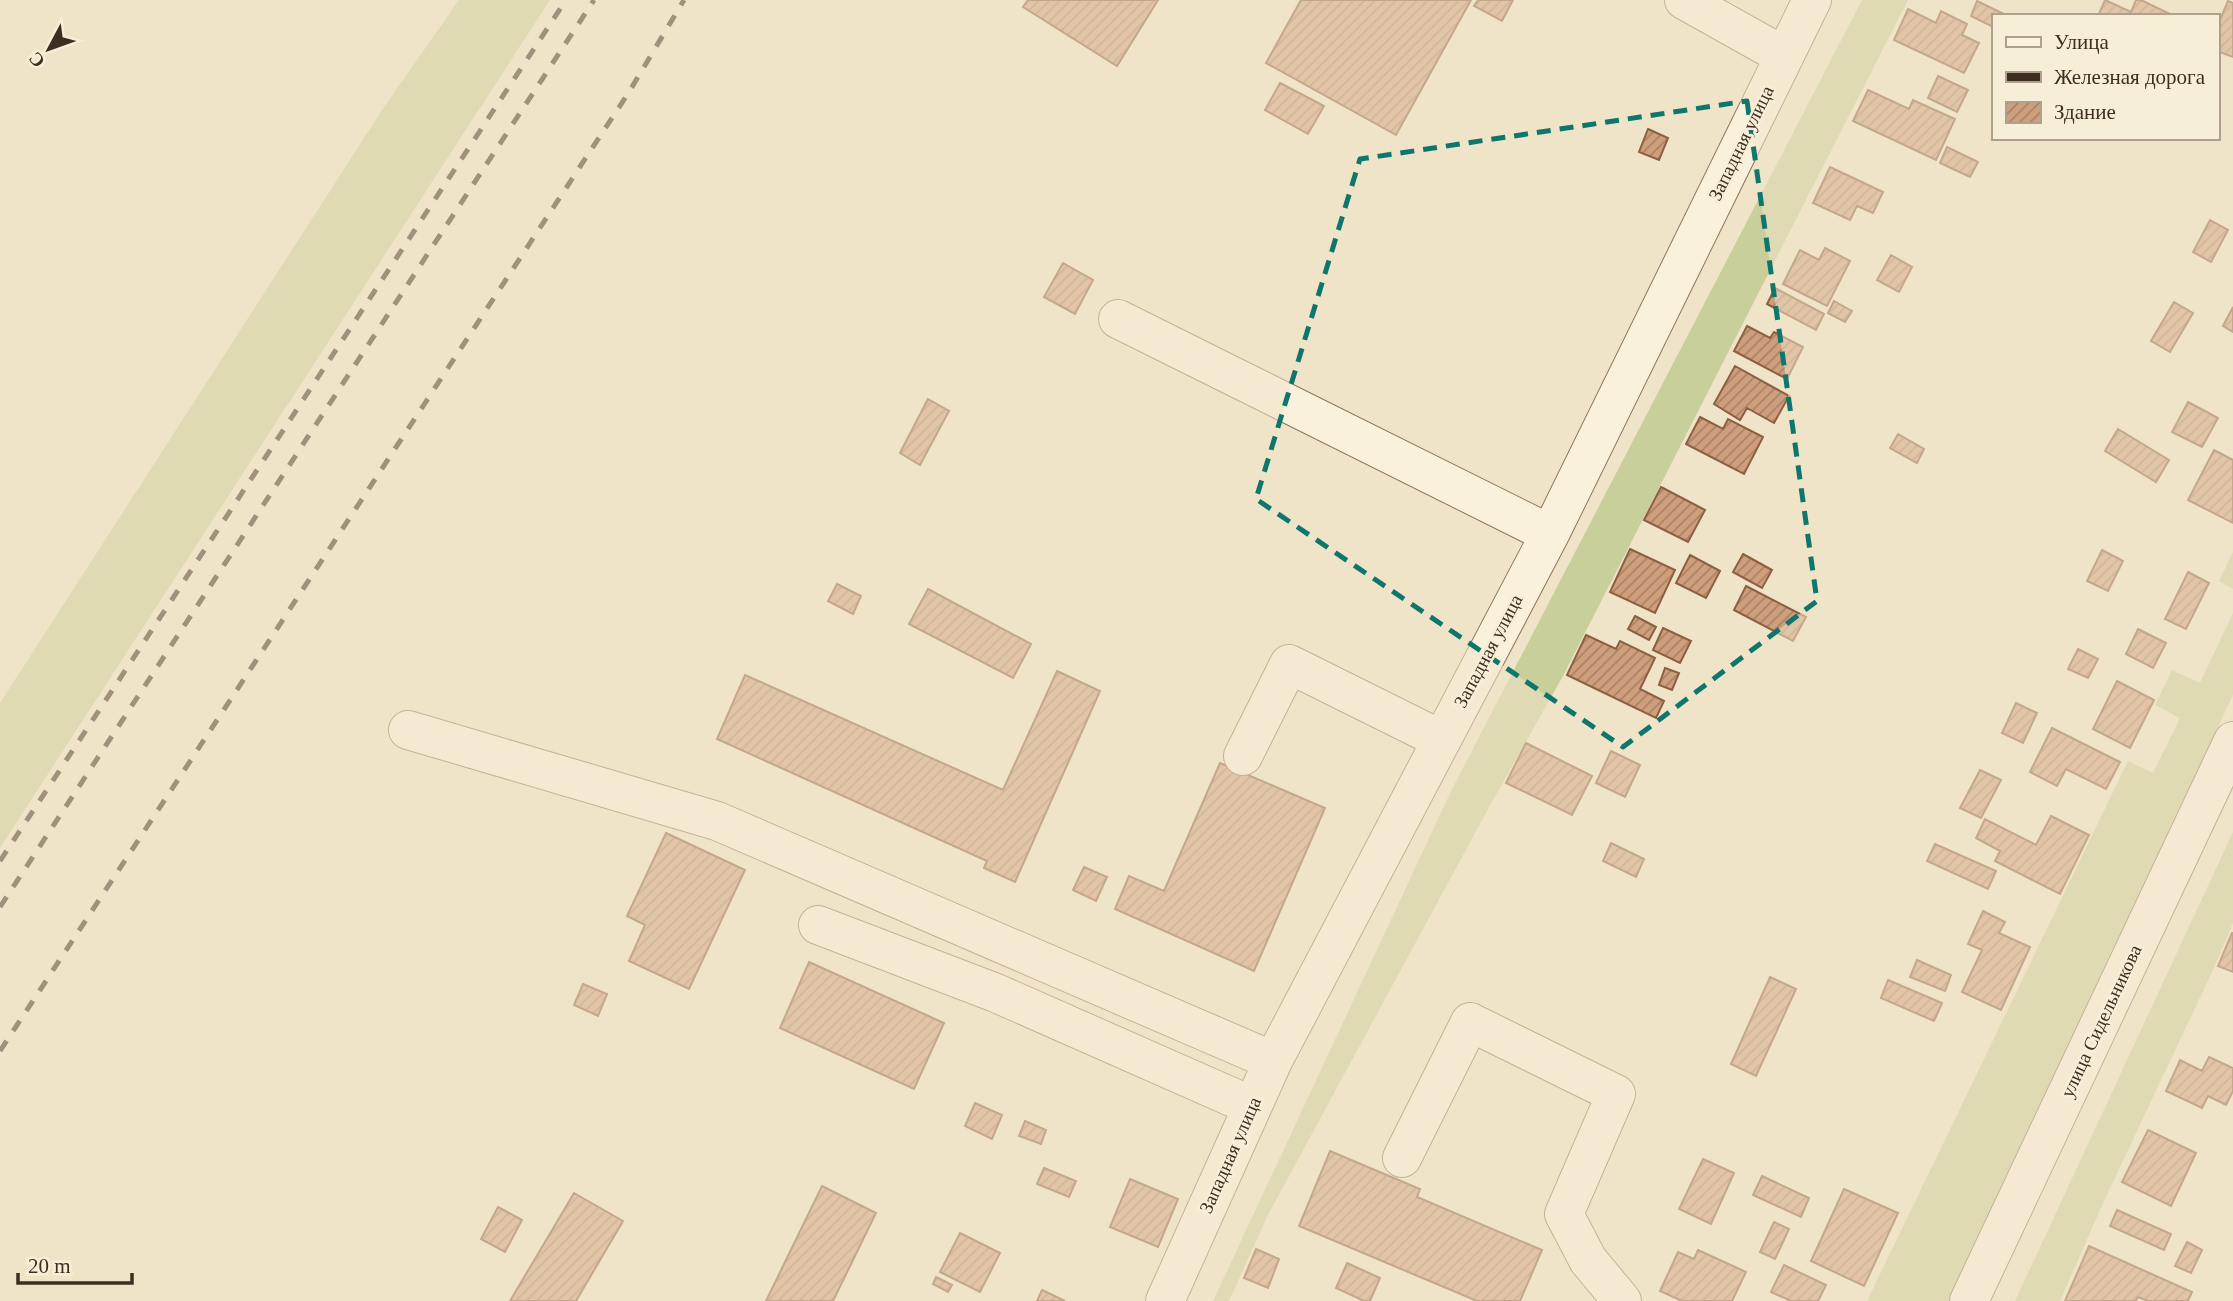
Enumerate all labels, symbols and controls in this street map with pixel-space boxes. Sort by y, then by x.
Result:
north arrow [14,14,84,84]
legend [1992,14,2219,140]
text: Улица [2054,30,2109,54]
text: С [24,48,49,72]
text: Железная дорога [2054,65,2206,89]
street label: Западная улица [1704,82,1778,204]
text: Здание [2054,100,2116,124]
street label: Западная улица [1449,590,1527,711]
street label: улица Сидельникова [2056,941,2146,1101]
street label: Западная улица [1195,1093,1265,1216]
scale bar [18,1242,131,1286]
text: 20 m [28,1254,71,1278]

